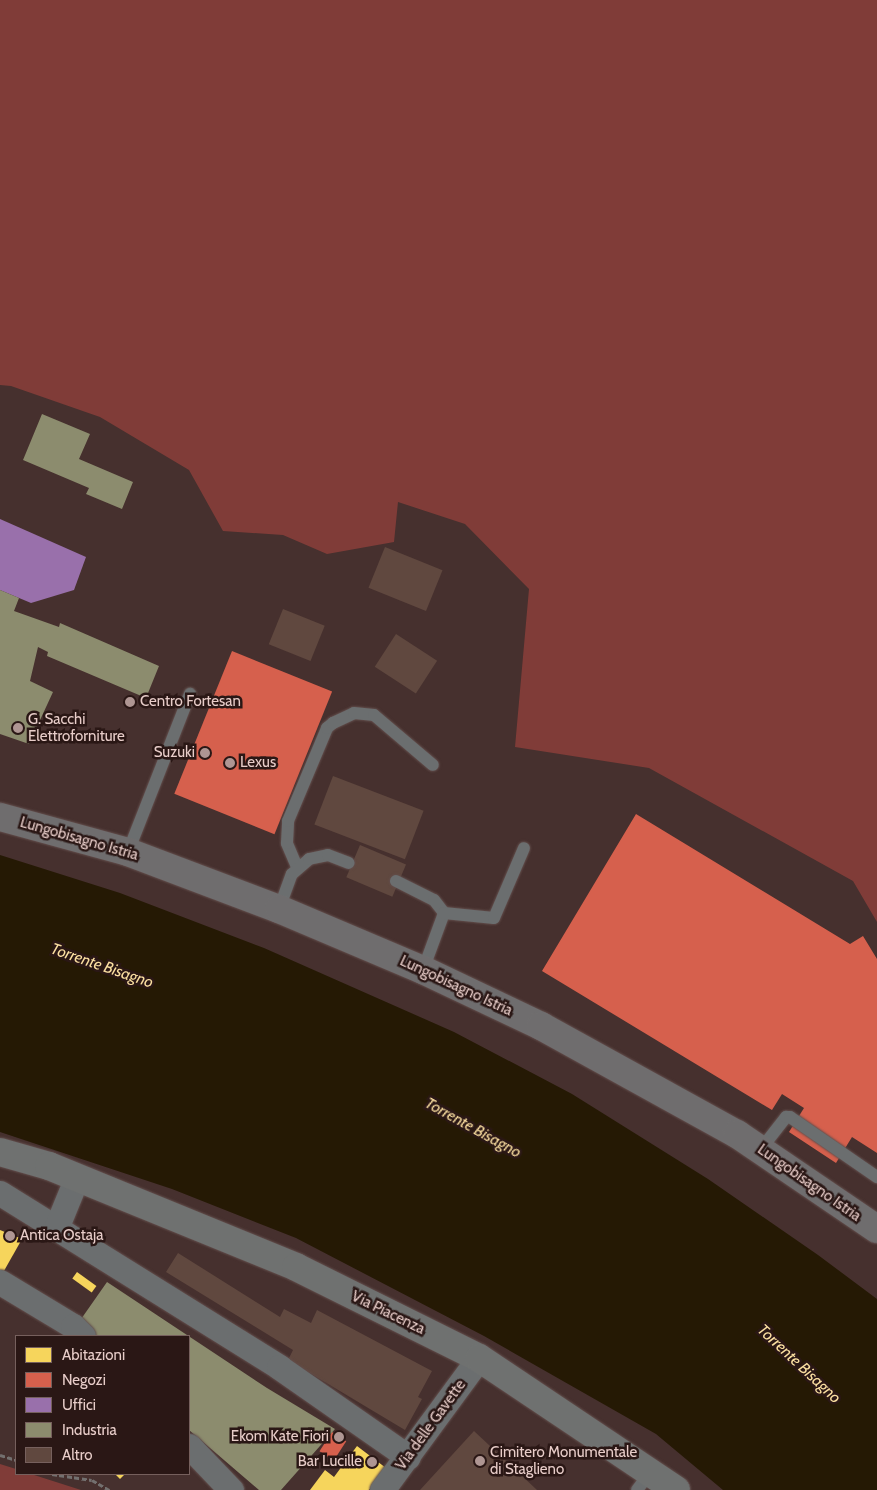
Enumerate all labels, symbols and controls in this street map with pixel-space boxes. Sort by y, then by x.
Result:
place label: Centro Fortesan [140,693,241,711]
marker: Centro Fortesan [124,696,136,708]
place label: G. Sacchi Elettroforniture [28,710,125,745]
marker: G. Sacchi Elettroforniture [12,722,24,734]
place label: Suzuki [154,744,195,762]
marker: Suzuki [199,747,211,759]
place label: Lexus [240,754,276,772]
marker: Lexus [224,757,236,769]
street label: Lungobisagno Istria [18,814,140,864]
water label: Torrente Bisagno [48,940,156,992]
street label: Lungobisagno Istria [397,952,515,1020]
water label: Torrente Bisagno [422,1094,524,1162]
street label: Lungobisagno Istria [754,1141,864,1225]
place label: Antica Ostaja [20,1227,103,1245]
marker: Antica Ostaja [4,1230,16,1242]
street label: Via Piacenza [348,1287,428,1339]
water label: Torrente Bisagno [753,1320,845,1408]
legend [15,1335,190,1475]
text: Abitazioni [62,1346,125,1364]
text: Negozi [62,1371,106,1389]
street label: Via delle Gavette [392,1376,470,1474]
text: Uffici [62,1396,96,1414]
text: Industria [62,1421,117,1439]
place label: Ekom Kate Fiori [231,1428,329,1446]
marker: Ekom Kate Fiori [333,1431,345,1443]
place label: Cimitero Monumentale di Staglieno [490,1443,637,1478]
text: Altro [62,1446,92,1464]
place label: Bar Lucille [298,1453,362,1471]
marker: Cimitero Monumentale di Staglieno [474,1455,486,1467]
marker: Bar Lucille [366,1456,378,1468]

